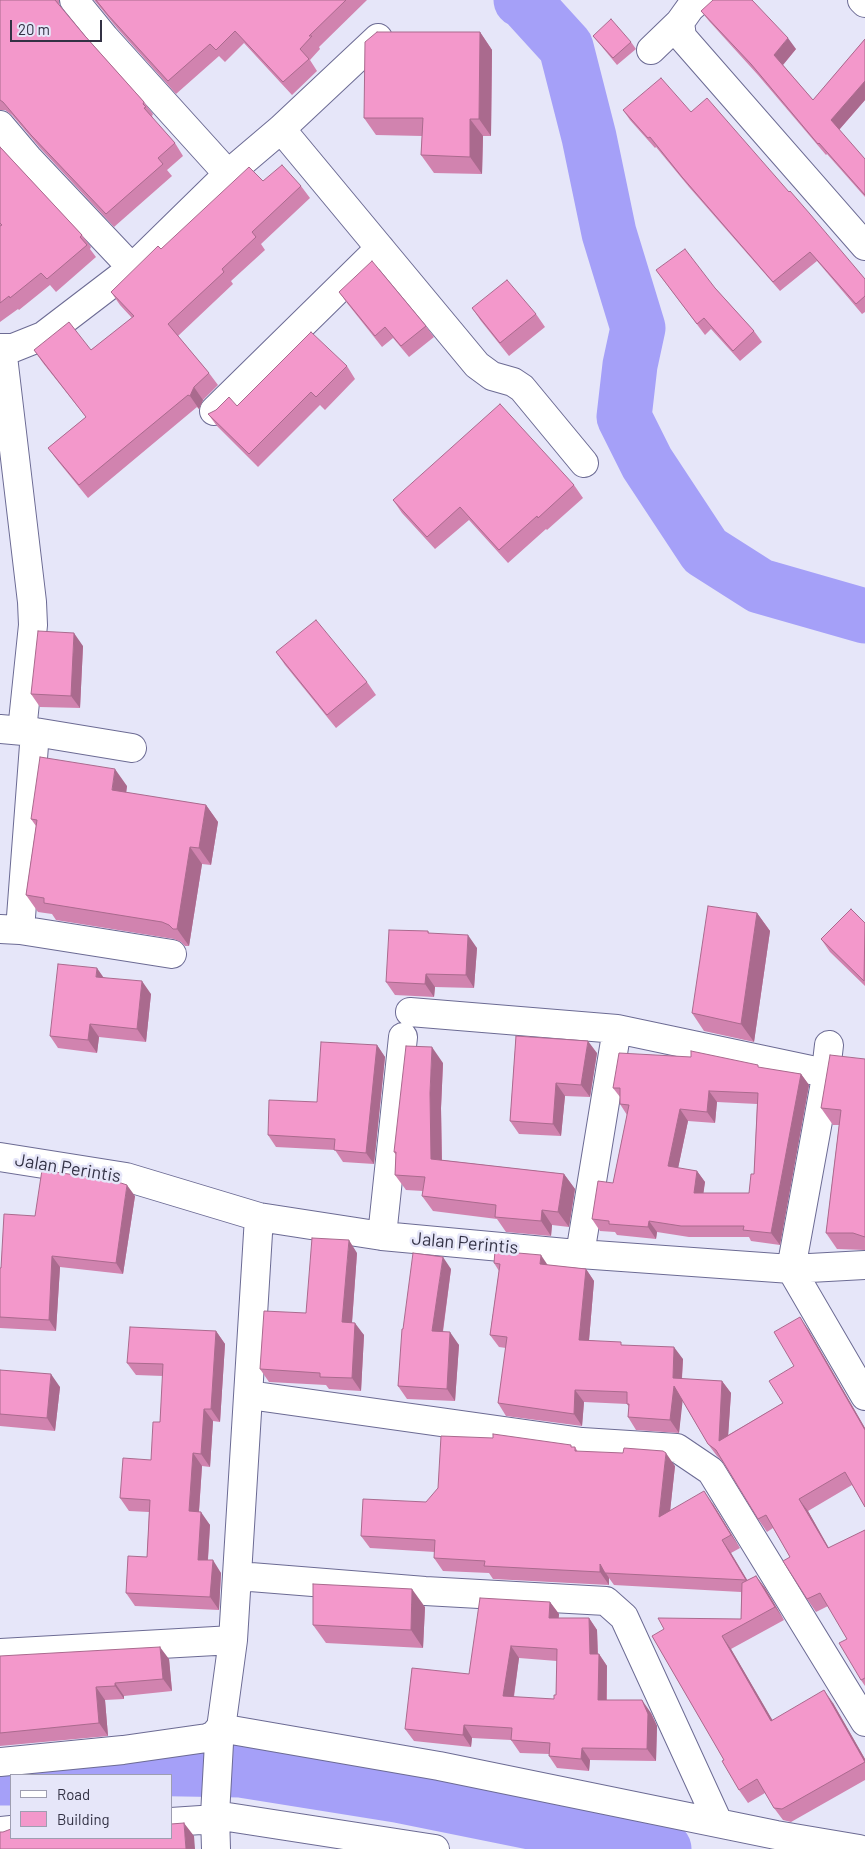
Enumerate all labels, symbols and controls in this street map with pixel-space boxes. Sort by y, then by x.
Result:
scale bar [12,10,105,42]
text: 20 m [18,20,50,38]
street label: Jalan Perintis [14,1149,122,1187]
street label: Jalan Perintis [411,1228,519,1258]
legend [10,1774,172,1839]
text: Road [57,1785,90,1803]
text: Building [57,1810,110,1828]

